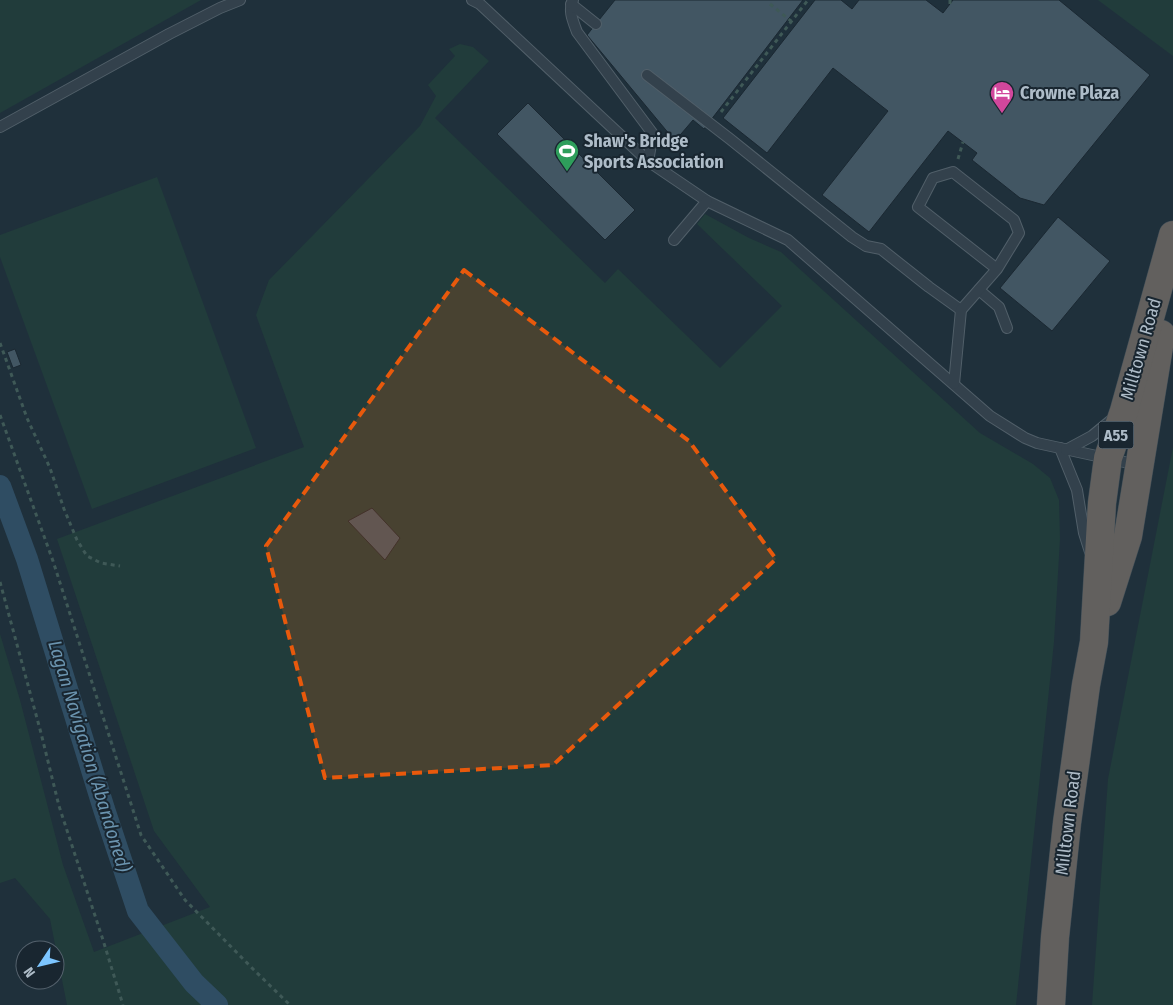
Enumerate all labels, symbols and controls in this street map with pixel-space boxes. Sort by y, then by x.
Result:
hotel icon: Crowne Plaza [989,80,1015,114]
place label: Crowne Plaza [1020,82,1119,104]
place label: Shaw's Bridge Sports Association [584,130,724,173]
sports icon: Shaw's Bridge Sports Association [554,138,580,172]
street label: Milltown Road [1116,296,1166,402]
road number: A55 [1098,422,1134,448]
water label: Lagan Navigation (Abandoned) [43,638,136,875]
street label: Milltown Road [1051,770,1085,876]
north arrow [15,940,65,990]
text: N [20,964,39,980]

